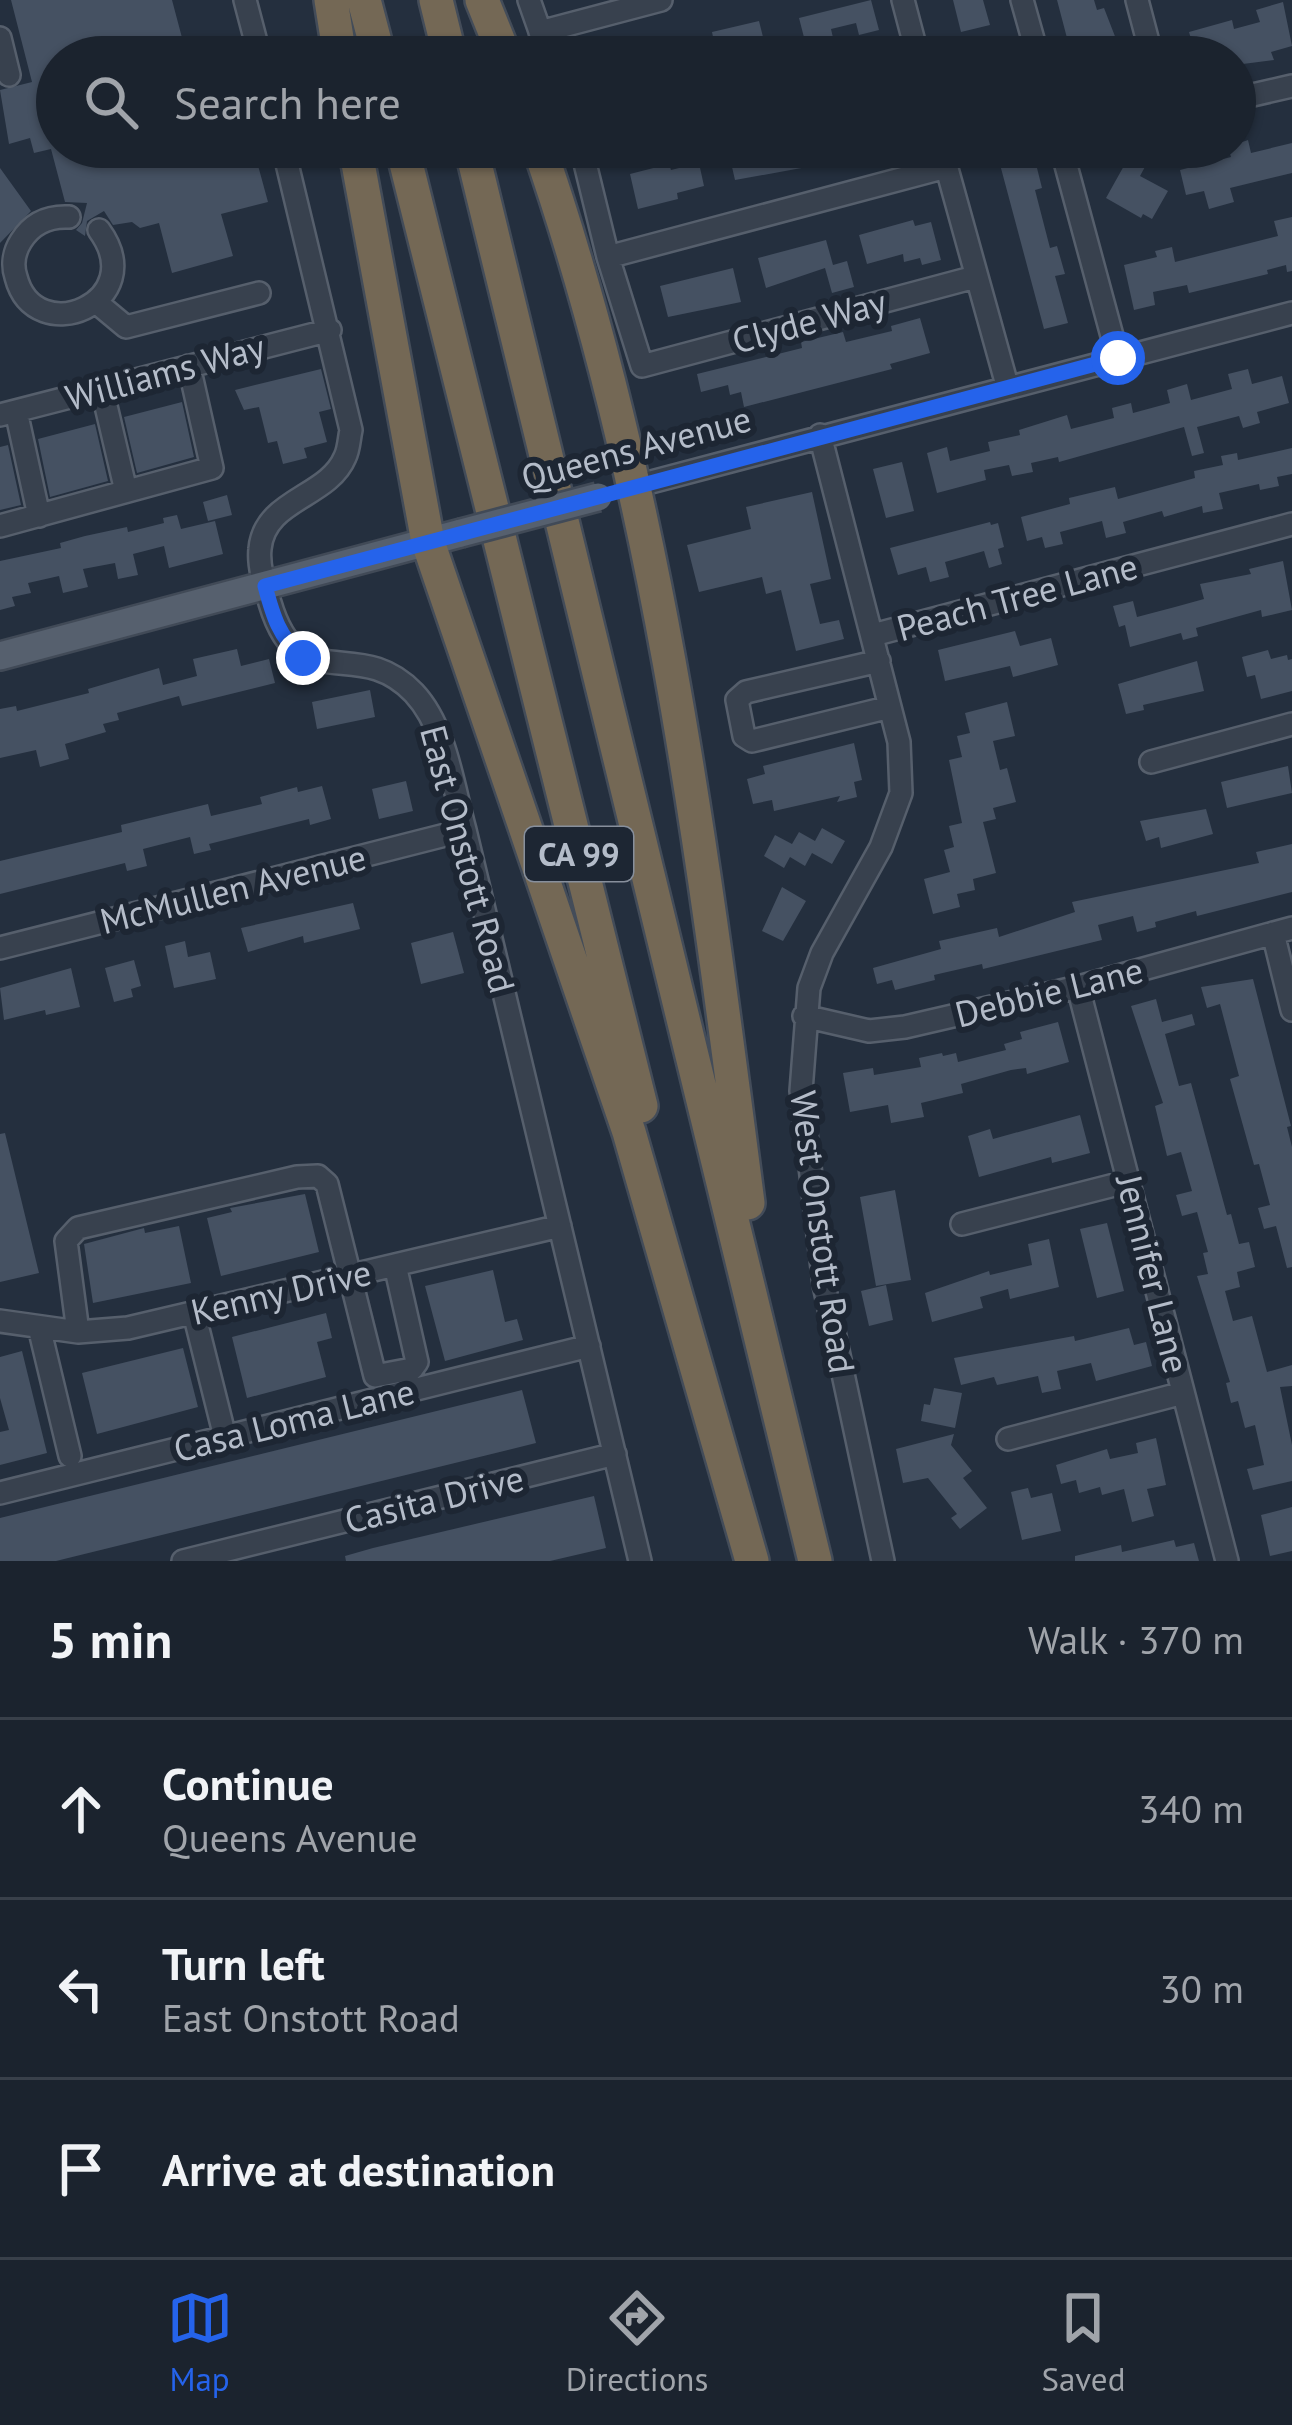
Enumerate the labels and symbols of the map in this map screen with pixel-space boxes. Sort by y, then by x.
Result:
street label: Clyde Way [727,277,891,364]
street label: Williams Way [60,322,270,421]
route start [1091,331,1145,385]
street label: Queens Avenue [516,394,756,501]
street label: Peach Tree Lane [891,542,1142,651]
route end [276,631,330,685]
street label: East Onstott Road [410,720,527,998]
road number: CA 99 [525,827,633,881]
street label: McMullen Avenue [95,833,371,944]
street label: Debbie Lane [950,945,1148,1038]
street label: West Onstott Road [780,1088,867,1376]
street label: Jennifer Lane [1106,1168,1201,1378]
street label: Kenny Drive [186,1248,376,1335]
street label: Casa Loma Lane [169,1367,419,1472]
street label: Casita Drive [339,1454,528,1543]

